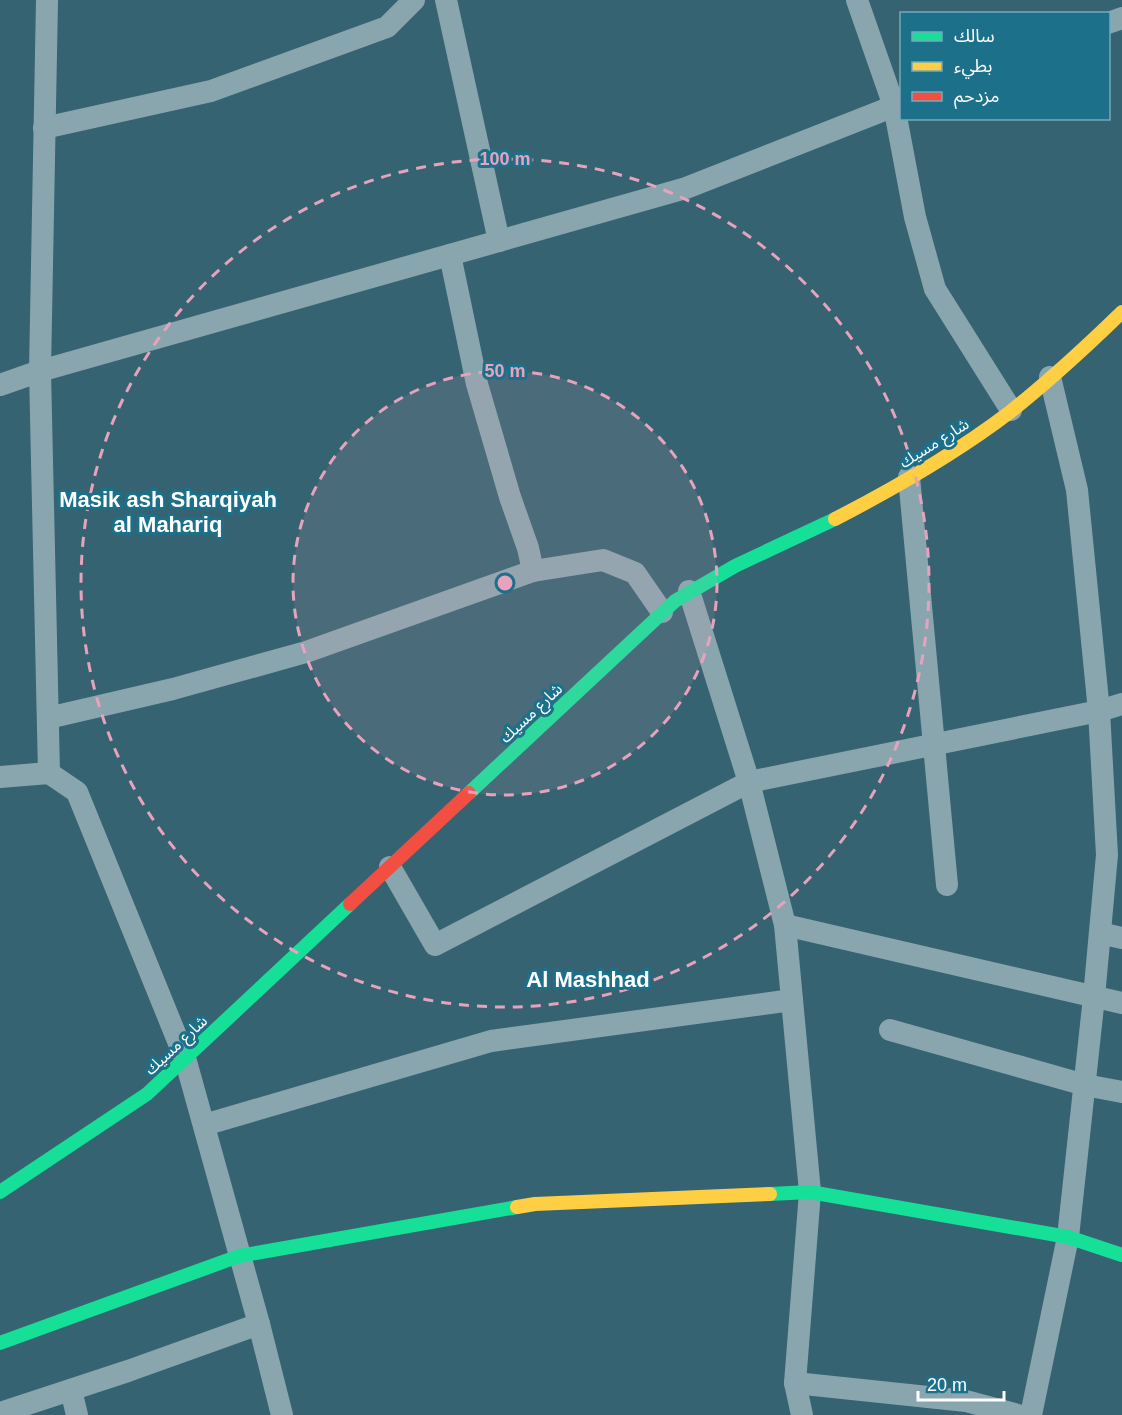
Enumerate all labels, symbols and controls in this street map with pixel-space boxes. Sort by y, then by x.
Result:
legend [900,12,1110,120]
text: سالك [954,26,995,46]
text: بطيء [954,56,992,79]
text: مزدحم [954,86,999,109]
text: 100 m [479,149,531,169]
text: 50 m [484,361,526,381]
street label: شارع مسيك [896,415,974,474]
district label: Masik ash Sharqiyah al Mahariq [59,487,277,537]
centre of rings [495,573,515,593]
street label: شارع مسيك [497,680,568,749]
district label: Al Mashhad [526,967,650,992]
street label: شارع مسيك [142,1012,213,1081]
scale bar [918,1364,1004,1402]
text: 20 m [927,1375,967,1395]

